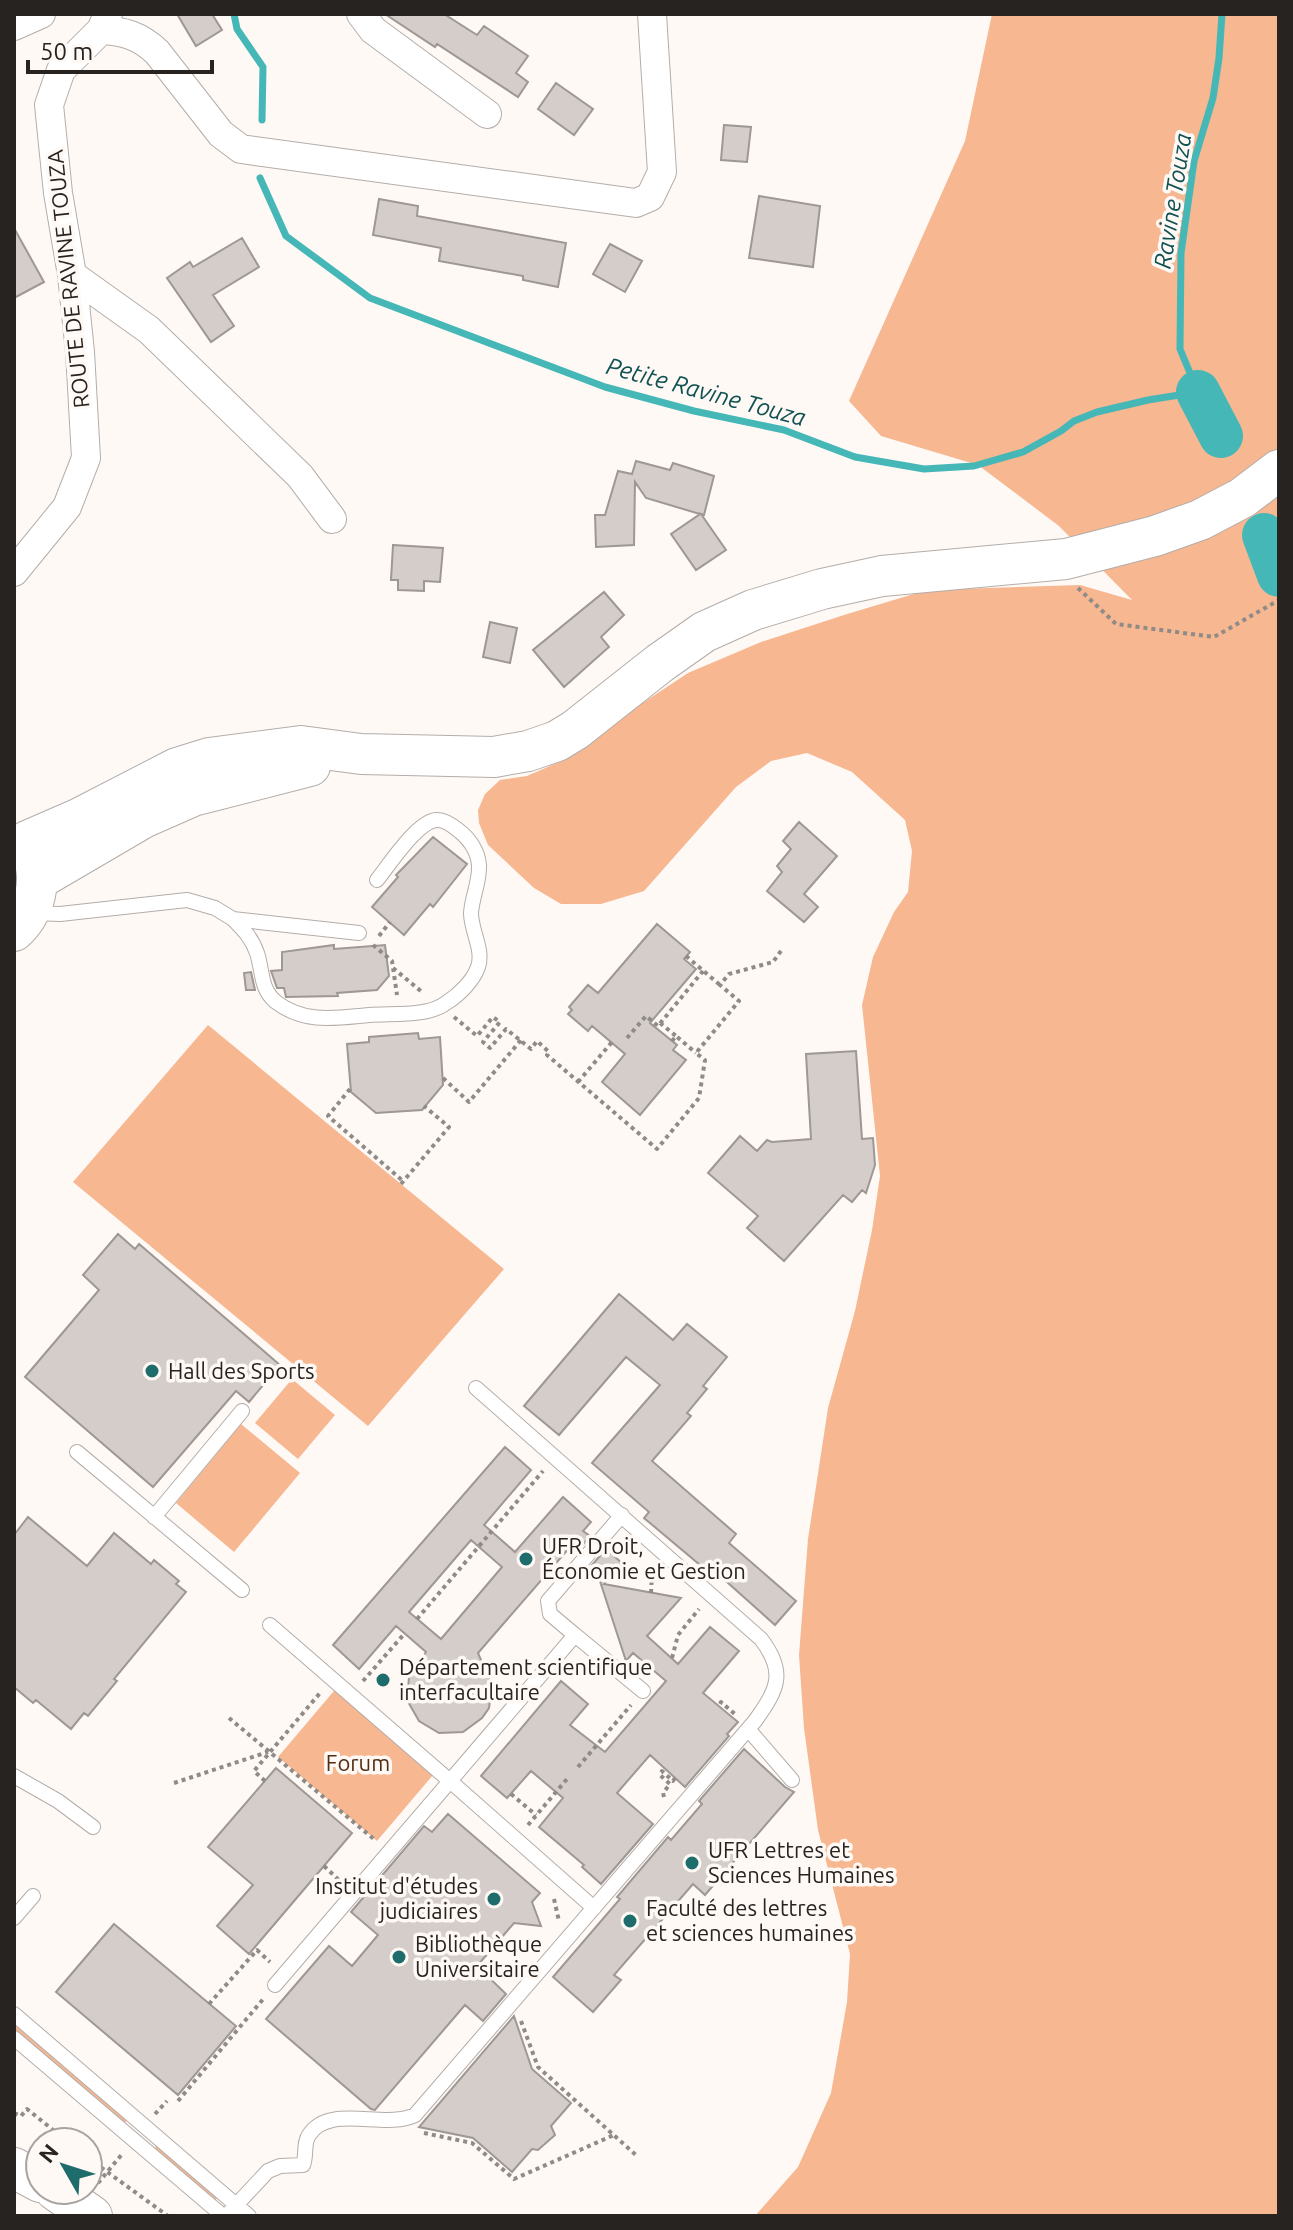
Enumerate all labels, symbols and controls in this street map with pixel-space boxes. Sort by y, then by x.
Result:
scale bar [28,24,212,74]
text: 50 m [40,38,93,65]
water label: Ravine Touza [1148,131,1197,271]
street label: ROUTE DE RAVINE TOUZA [41,148,94,409]
water label: Petite Ravine Touza [603,352,809,431]
place label: Hall des Sports [168,1358,315,1383]
marker: Hall des Sports [143,1362,161,1380]
place label: UFR Droit, Économie et Gestion [542,1533,746,1583]
marker: UFR Droit, Économie et Gestion [517,1550,535,1568]
place label: Département scientifique interfacultaire [399,1654,652,1704]
marker: Département scientifique interfacultaire [374,1671,392,1689]
park label: Forum [326,1750,390,1775]
place label: UFR Lettres et Sciences Humaines [708,1837,895,1887]
marker: UFR Lettres et Sciences Humaines [683,1854,701,1872]
place label: Institut d'études judiciaires [315,1873,478,1923]
marker: Institut d'études judiciaires [485,1890,503,1908]
place label: Faculté des lettres et sciences humaines [646,1895,854,1945]
marker: Faculté des lettres et sciences humaines [621,1912,639,1930]
place label: Bibliothèque Universitaire [415,1931,542,1981]
marker: Bibliothèque Universitaire [390,1948,408,1966]
north arrow [24,2126,104,2206]
text: N [33,2139,63,2167]

